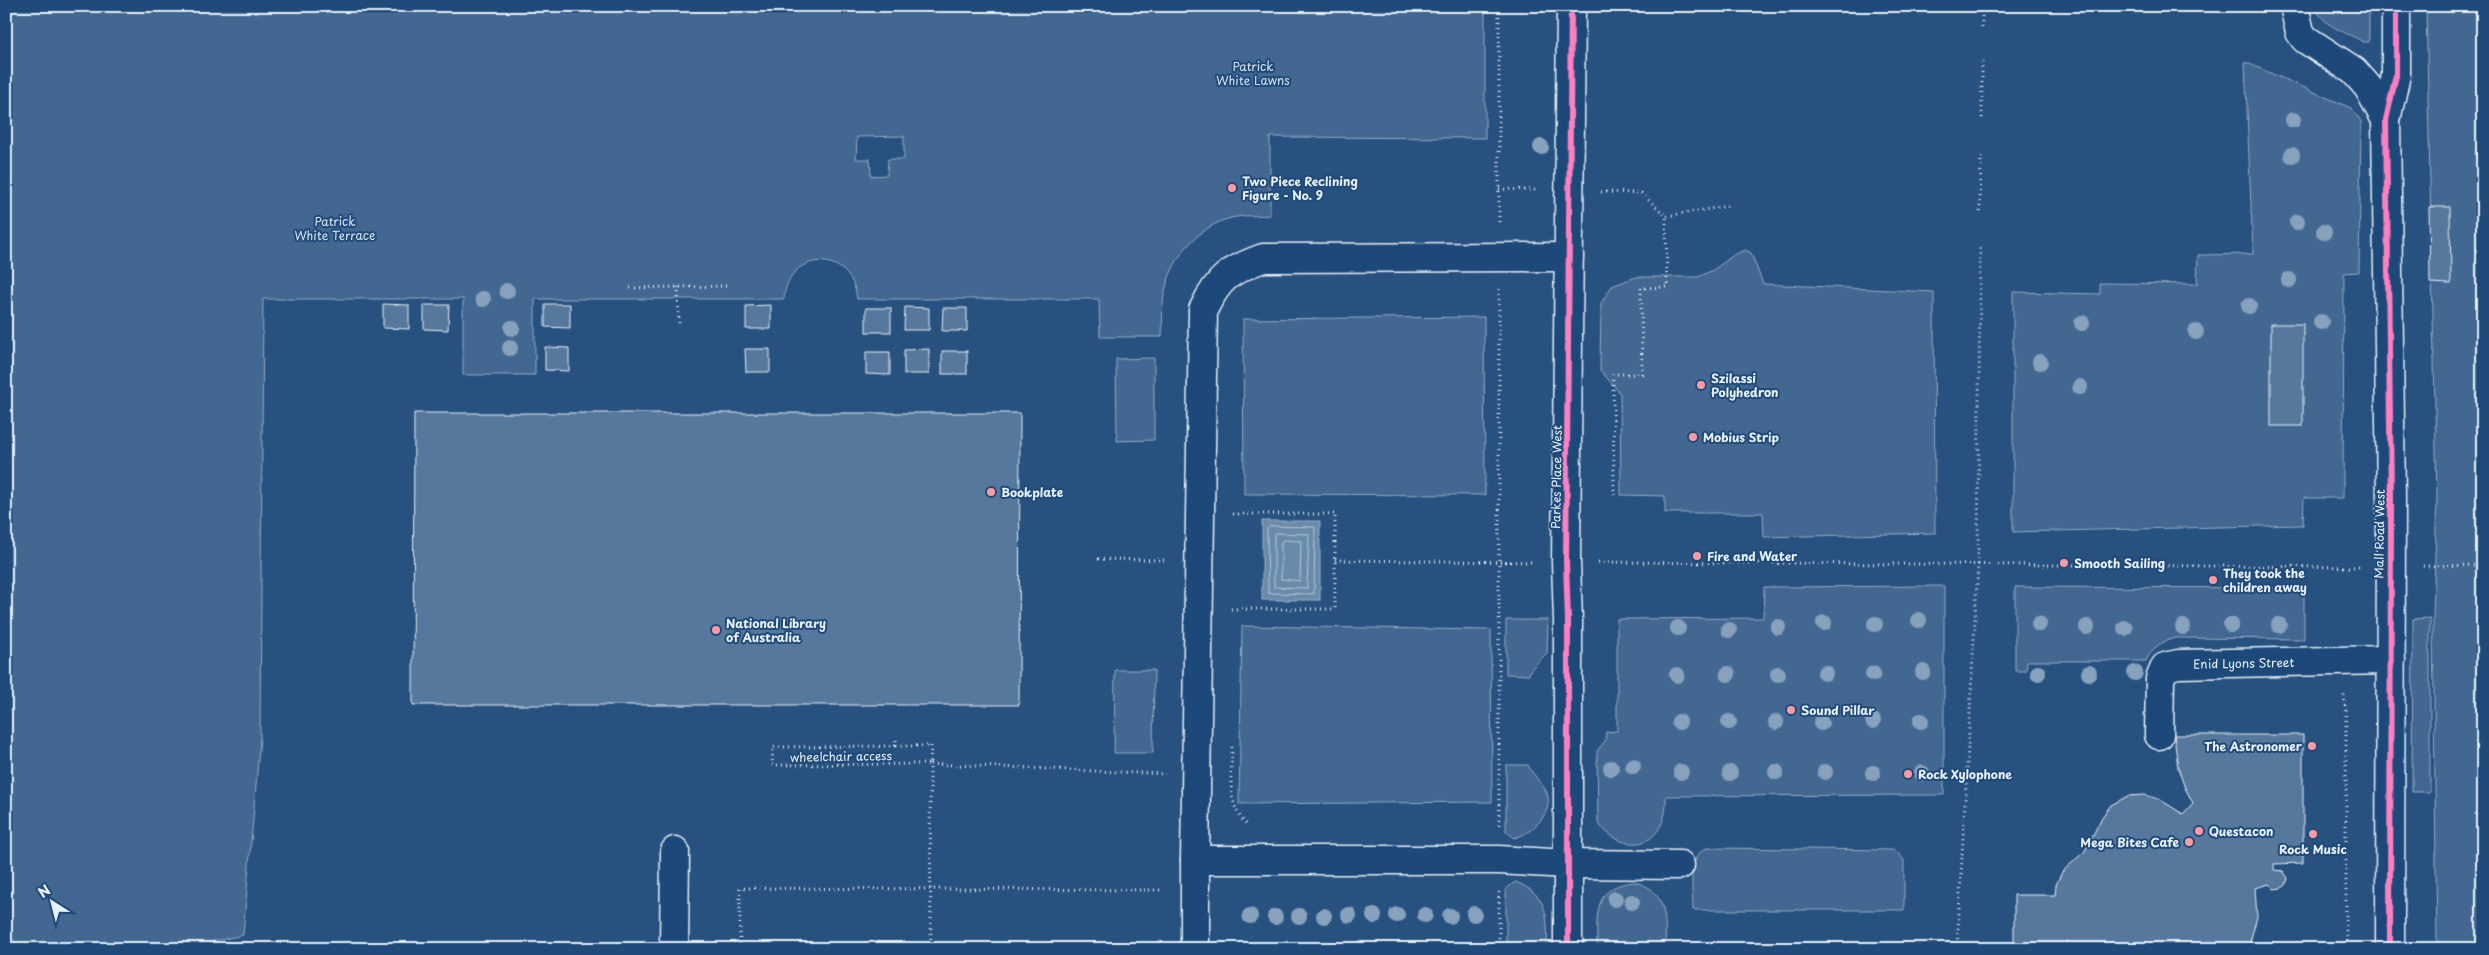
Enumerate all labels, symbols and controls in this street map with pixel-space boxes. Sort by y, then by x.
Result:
park label: Patrick White Lawns [1216,57,1290,89]
place label: Two Piece Reclining Figure - No. 9 [1242,172,1358,204]
marker: Two Piece Reclining Figure - No. 9 [1226,182,1238,194]
park label: Patrick White Terrace [295,212,375,244]
place label: Szilassi Polyhedron [1711,369,1778,401]
marker: Szilassi Polyhedron [1695,379,1707,391]
street label: Parkes Place West [1546,425,1566,529]
place label: Mobius Strip [1703,428,1779,446]
marker: Mobius Strip [1687,431,1699,443]
place label: Bookplate [1001,483,1064,501]
marker: Bookplate [985,486,997,498]
street label: Mall Road West [2369,489,2389,579]
place label: Fire and Water [1707,547,1798,565]
marker: Fire and Water [1691,550,1703,562]
place label: Smooth Sailing [2074,554,2165,572]
marker: Smooth Sailing [2058,557,2070,569]
place label: They took the children away [2223,564,2307,596]
marker: They took the children away [2207,574,2219,586]
place label: National Library of Australia [726,614,826,646]
marker: National Library of Australia [710,624,722,636]
street label: Enid Lyons Street [2193,653,2294,673]
place label: Sound Pillar [1801,701,1875,719]
marker: Sound Pillar [1785,704,1797,716]
place label: The Astronomer [2204,737,2303,755]
marker: The Astronomer [2306,740,2318,752]
street label: wheelchair access [790,746,893,766]
place label: Rock Xylophone [1918,765,2012,783]
marker: Rock Xylophone [1902,768,1914,780]
place label: Questacon [2209,822,2273,840]
marker: Questacon [2193,825,2205,837]
marker: Rock Music [2307,828,2319,840]
place label: Mega Bites Cafe [2080,833,2179,851]
marker: Mega Bites Cafe [2183,836,2195,848]
place label: Rock Music [2279,840,2348,858]
north arrow [28,878,78,928]
text: N [33,879,55,903]

